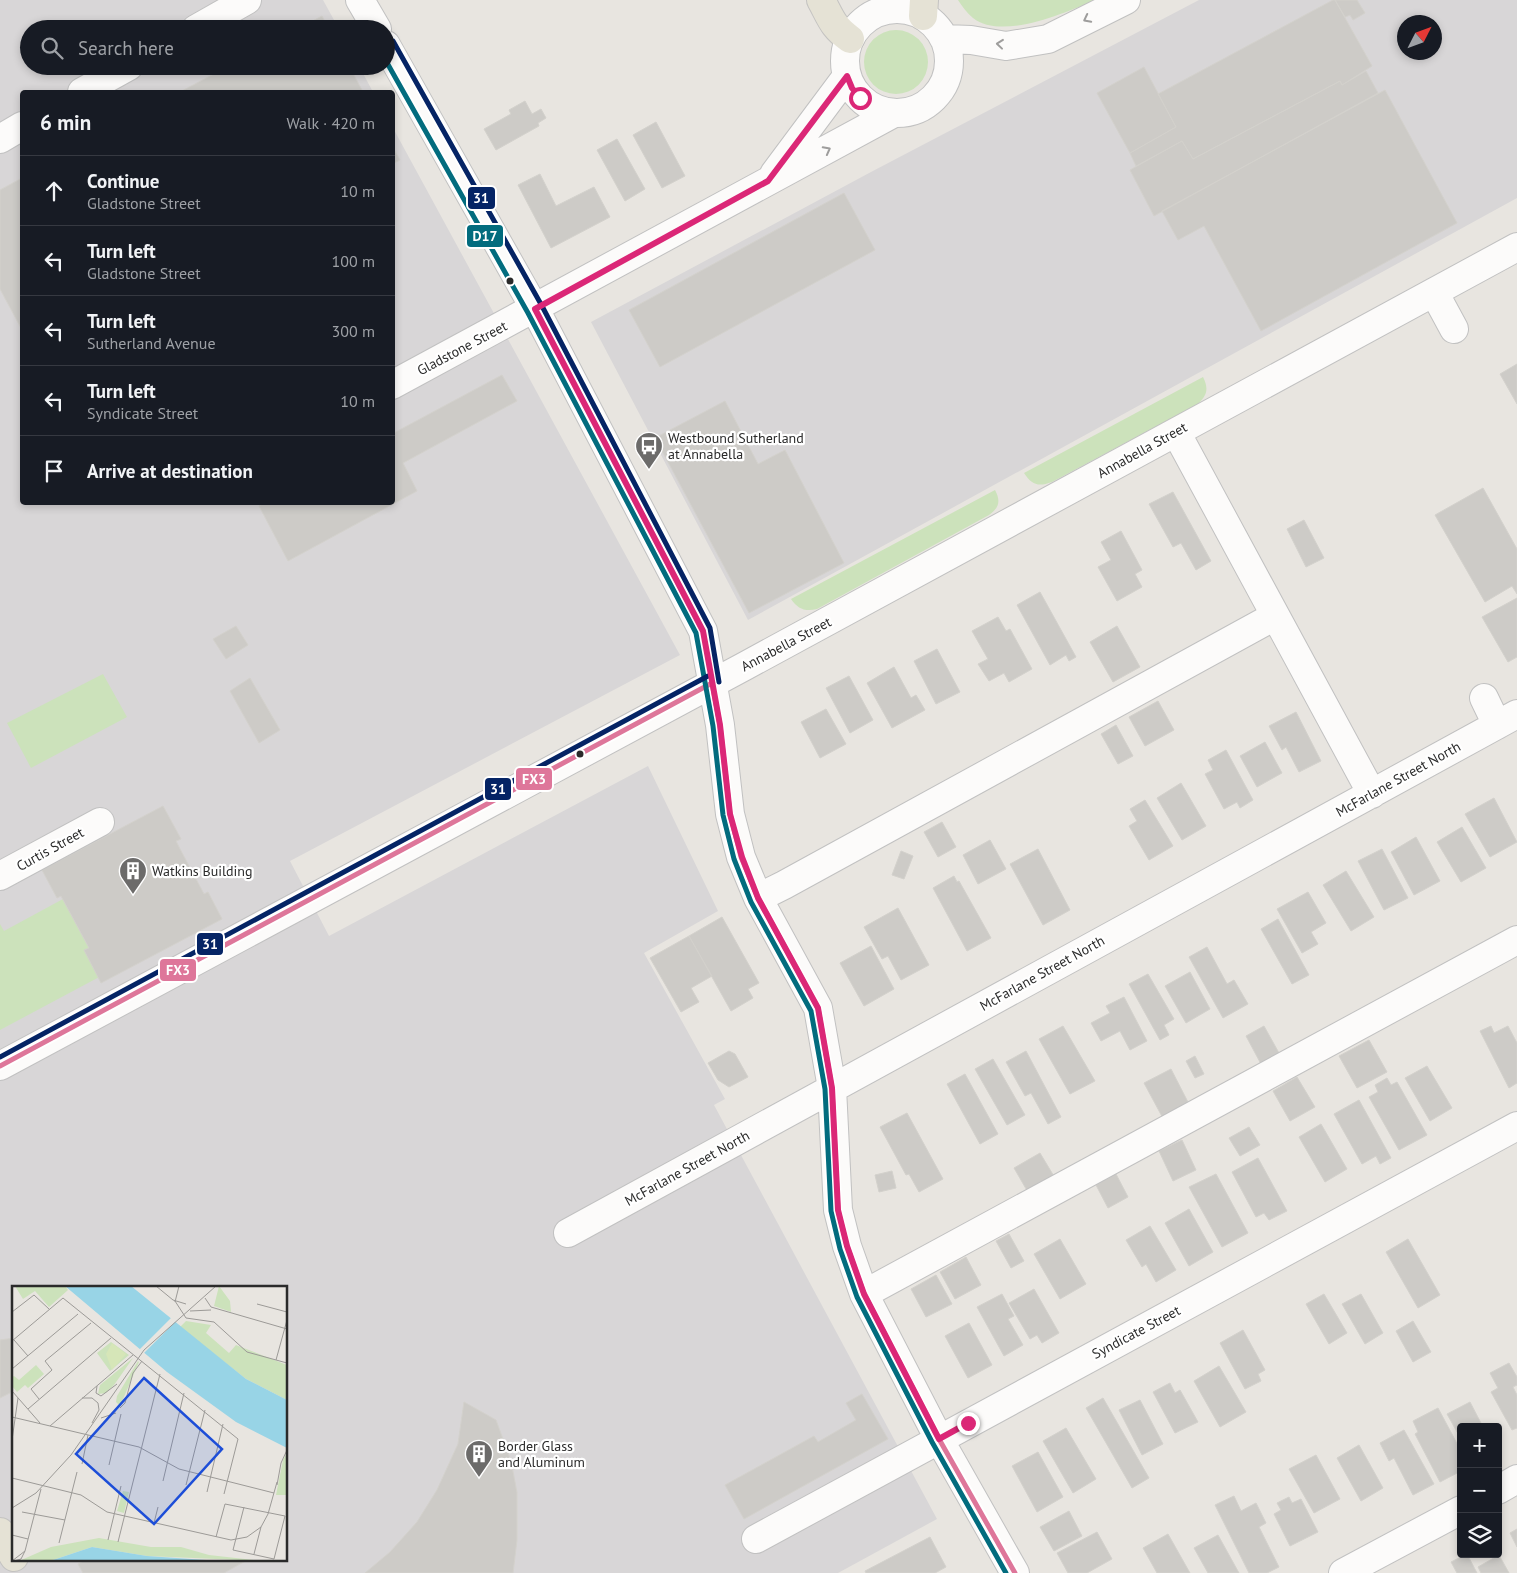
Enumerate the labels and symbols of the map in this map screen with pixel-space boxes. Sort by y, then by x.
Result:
one-way arrow [1083,13,1092,23]
north arrow [1397,15,1442,60]
one-way arrow [996,39,1004,50]
route start [849,87,872,110]
one-way arrow [821,146,830,156]
line badge: 31 [467,186,496,210]
text: 31 [473,189,489,207]
line badge: D17 [466,224,504,248]
text: D17 [473,227,498,245]
unlabelled marker [505,276,515,286]
street label: Gladstone Street [414,317,510,379]
street label: Annabella Street [1094,418,1190,482]
place label: Westbound Sutherland at Annabella [668,429,804,463]
bus stop icon: Westbound Sutherland at Annabella [634,431,664,470]
street label: Annabella Street [738,613,834,675]
street label: McFarlane Street North [1332,737,1464,821]
unlabelled marker [575,749,585,759]
line badge: FX3 [515,767,553,791]
text: FX3 [522,770,546,788]
line badge: 31 [484,777,512,801]
text: 31 [490,780,506,798]
street label: Curtis Street [13,823,87,875]
building icon: Watkins Building [118,856,148,895]
place label: Watkins Building [152,862,252,880]
street label: McFarlane Street North [976,931,1108,1015]
line badge: 31 [196,932,224,956]
text: 31 [202,935,218,953]
line badge: FX3 [159,958,197,982]
text: FX3 [166,961,190,979]
street label: McFarlane Street North [621,1126,753,1210]
inset map [12,1286,288,1560]
street label: Syndicate Street [1089,1301,1183,1363]
route end [957,1412,980,1435]
place label: Border Glass and Aluminum [498,1437,585,1471]
building icon: Border Glass and Aluminum [464,1439,494,1478]

